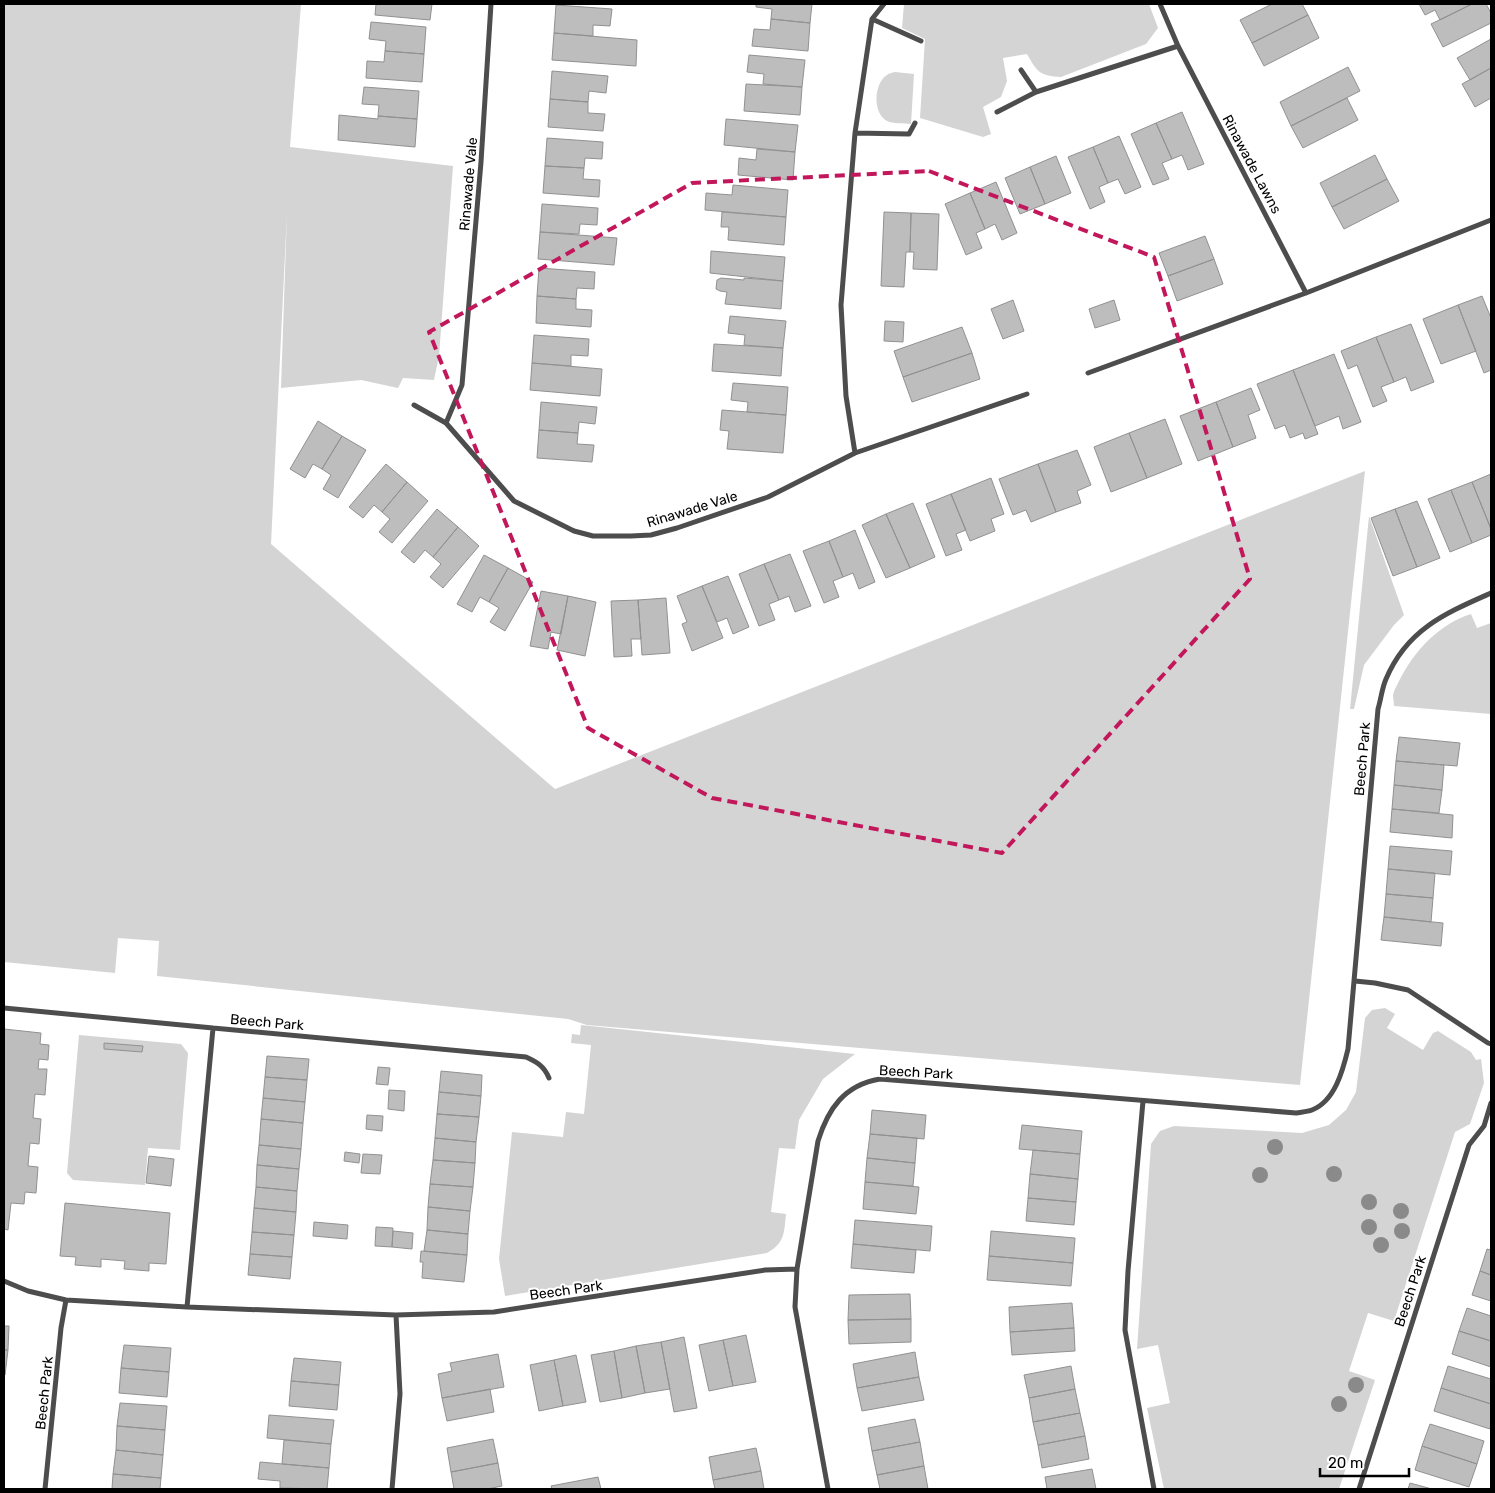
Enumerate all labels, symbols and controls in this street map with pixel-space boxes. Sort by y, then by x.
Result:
street label: Rinawade Lawns [1218,112,1285,217]
street label: Rinawade Vale [456,136,481,232]
street label: Rinawade Vale [645,488,740,531]
street label: Beech Park [1351,721,1374,797]
street label: Beech Park [229,1011,305,1034]
street label: Beech Park [879,1062,954,1083]
street label: Beech Park [1391,1253,1430,1329]
street label: Beech Park [528,1277,605,1304]
street label: Beech Park [32,1355,57,1431]
scale bar [1320,1446,1409,1478]
text: 20 m [1328,1454,1363,1472]

